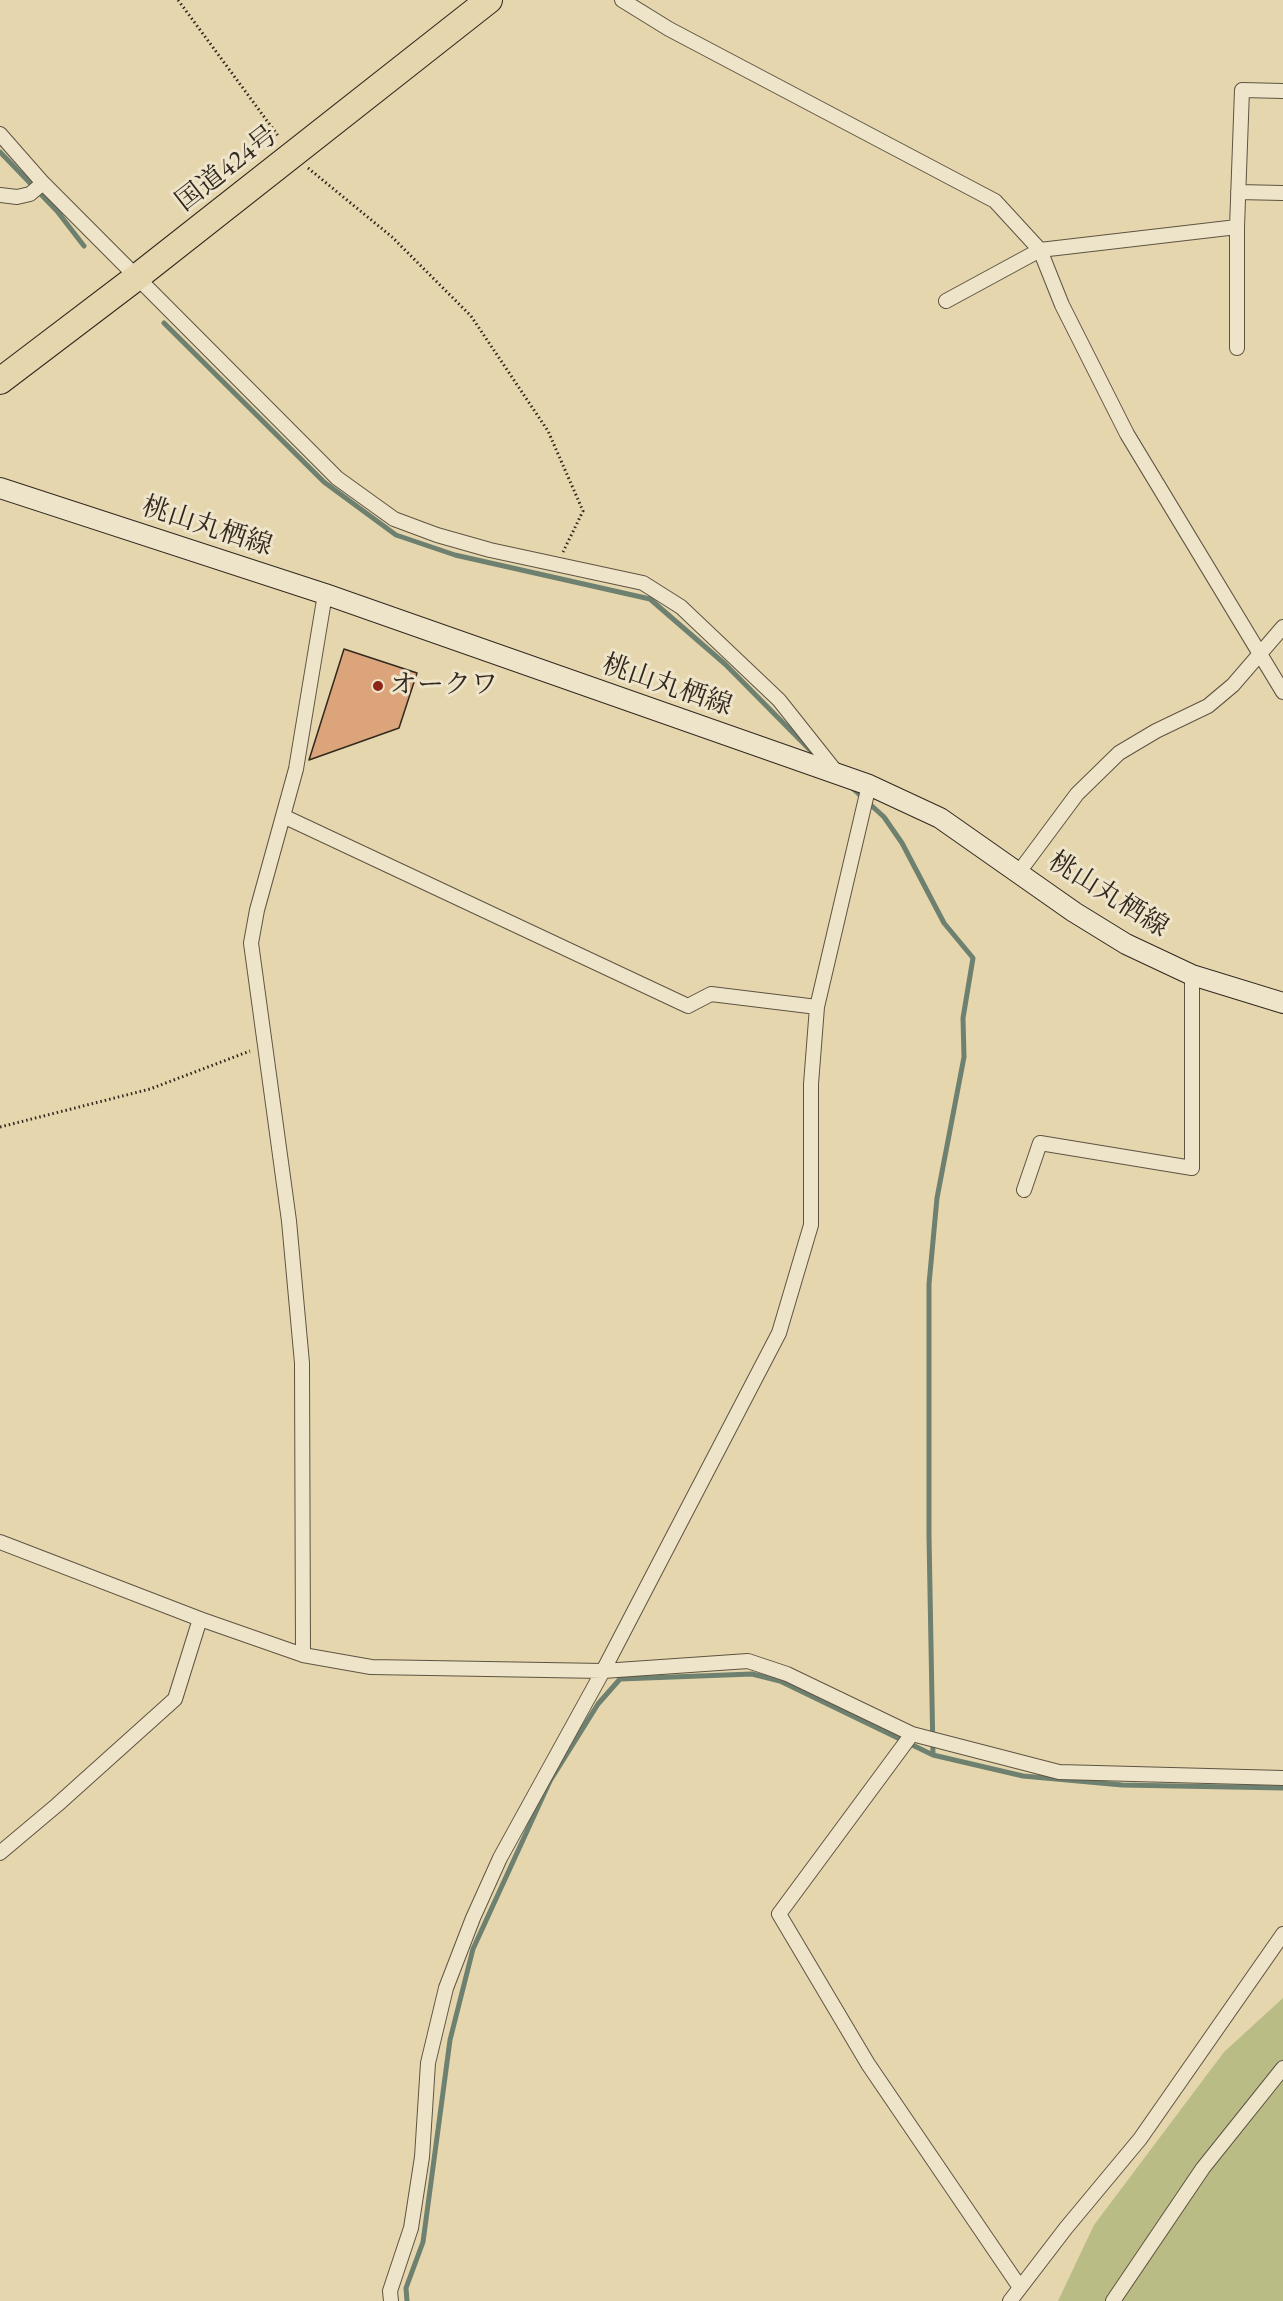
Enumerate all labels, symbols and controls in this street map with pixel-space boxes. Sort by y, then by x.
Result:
street label: 国道424号 [170,119,284,219]
street label: 桃山丸栖線 [138,491,276,563]
street label: 桃山丸栖線 [598,649,736,723]
place label: オークワ [390,670,498,702]
marker: オークワ [371,679,385,693]
street label: 桃山丸栖線 [1042,845,1174,945]

